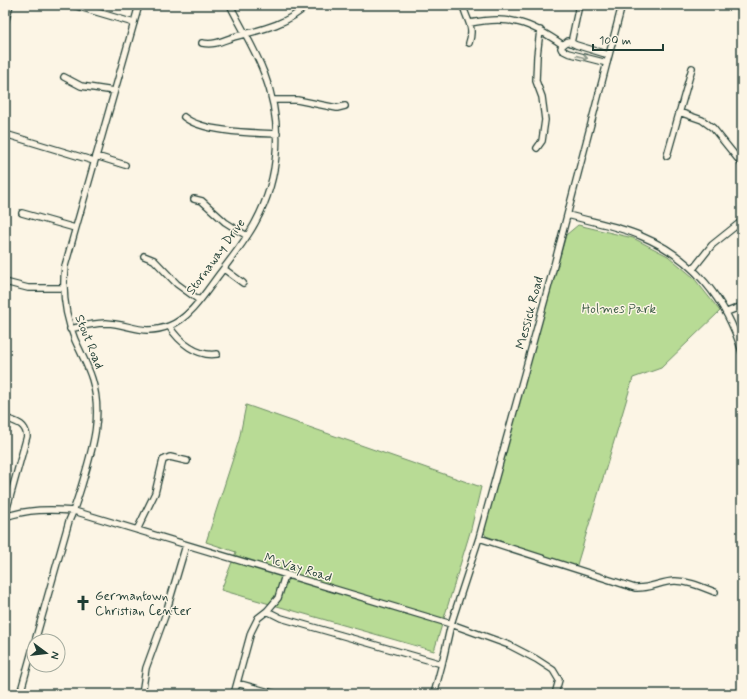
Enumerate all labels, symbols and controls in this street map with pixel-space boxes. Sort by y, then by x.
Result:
scale bar [593,26,663,52]
text: 100 m [599,33,631,49]
one-way arrow [575,53,588,61]
street label: Stornaway Drive [183,215,249,298]
street label: Messick Road [512,275,548,351]
park label: Holmes Park [582,301,657,318]
street label: Stout Road [70,312,108,372]
street label: McVay Road [262,550,334,586]
place label: Germantown Christian Center [95,588,192,620]
church icon: Germantown Christian Center [74,594,92,612]
north arrow [26,633,66,673]
text: N [47,650,62,661]

